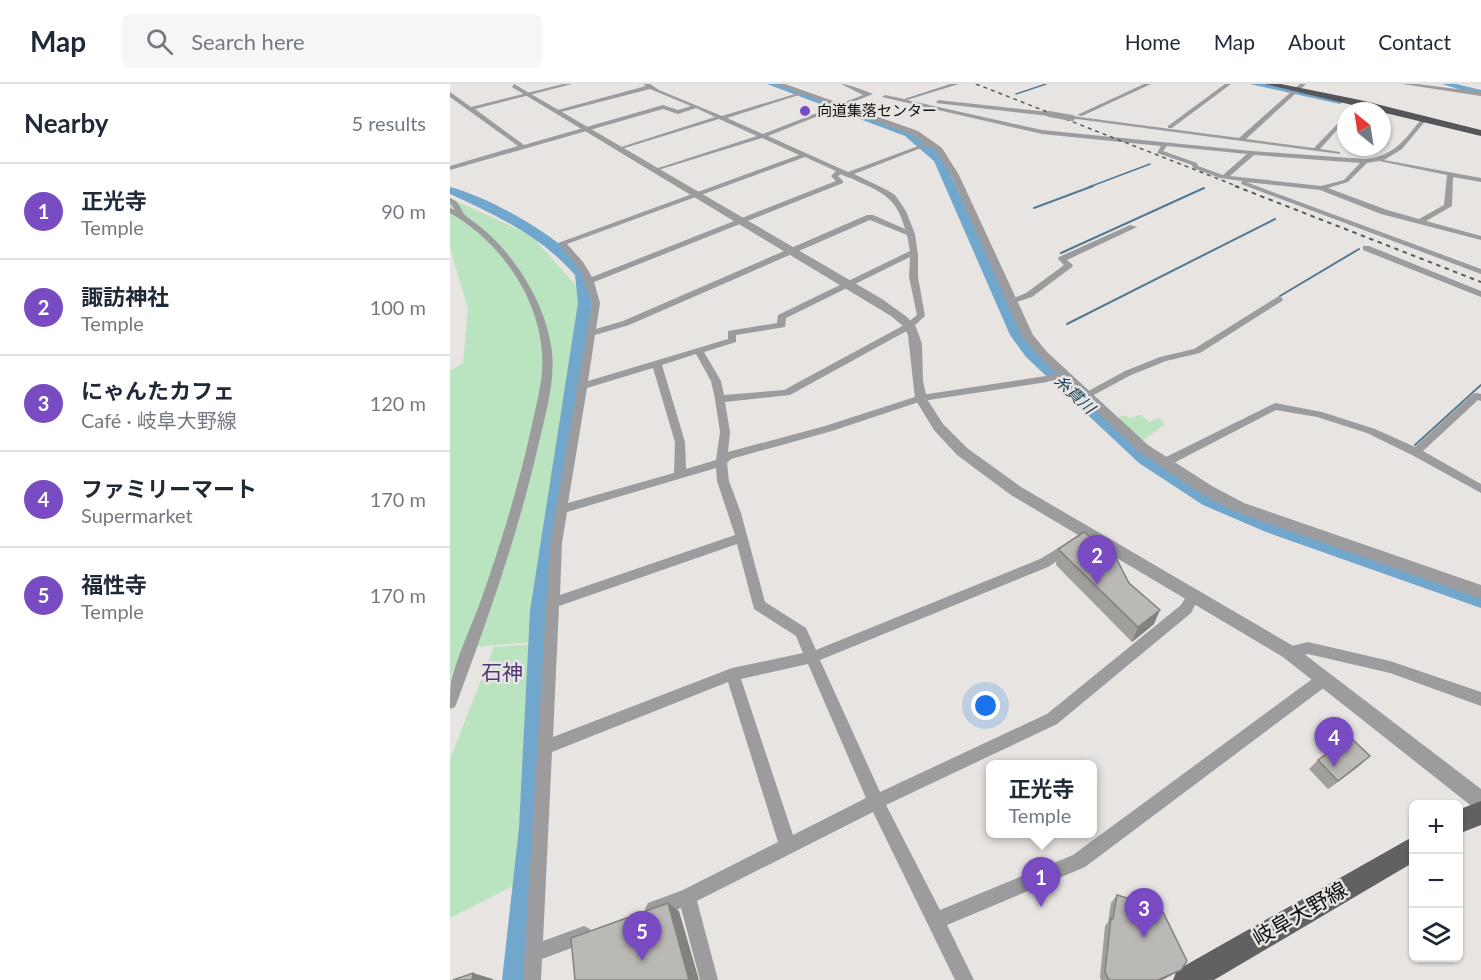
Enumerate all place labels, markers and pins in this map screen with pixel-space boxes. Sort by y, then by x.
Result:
place label: 向道集落センター [817,101,937,119]
marker: 向道集落センター [798,104,812,118]
pin: 2 [1078,536,1116,585]
pin: 4 [1314,718,1354,767]
pin: 1 [1022,858,1060,907]
pin: 3 [1124,888,1164,938]
pin: 5 [622,912,662,961]

